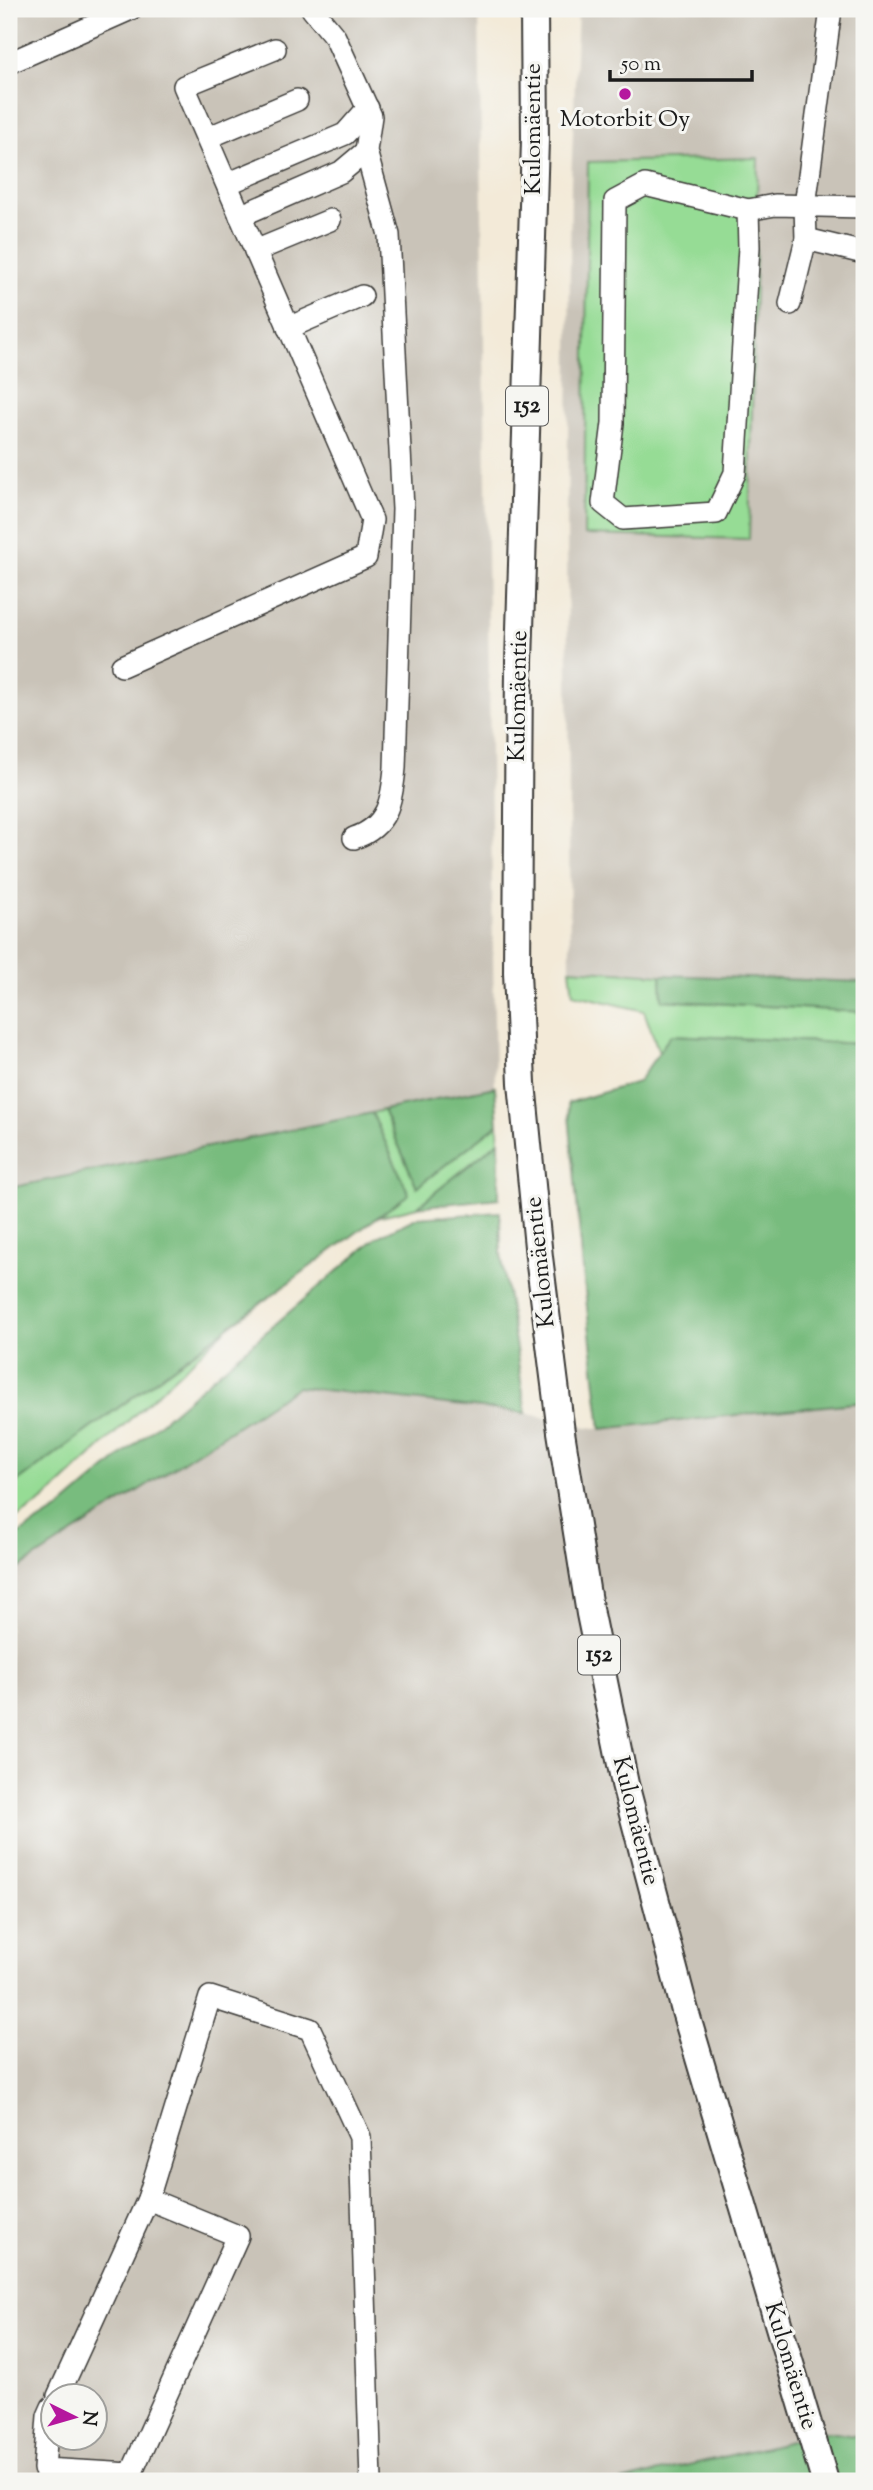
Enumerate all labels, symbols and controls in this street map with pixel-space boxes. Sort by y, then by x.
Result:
scale bar [610,38,752,82]
text: 50 m [620,50,661,80]
street label: Kulomäentie [517,63,551,195]
marker: Motorbit Oy [617,86,633,102]
place label: Motorbit Oy [560,103,690,137]
road number: 152 [506,386,548,426]
street label: Kulomäentie [501,630,537,762]
street label: Kulomäentie [517,1195,565,1329]
road number: 152 [578,1636,620,1674]
street label: Kulomäentie [603,1753,667,1889]
street label: Kulomäentie [754,2298,826,2434]
north arrow [38,2382,108,2452]
text: N [74,2410,103,2427]

